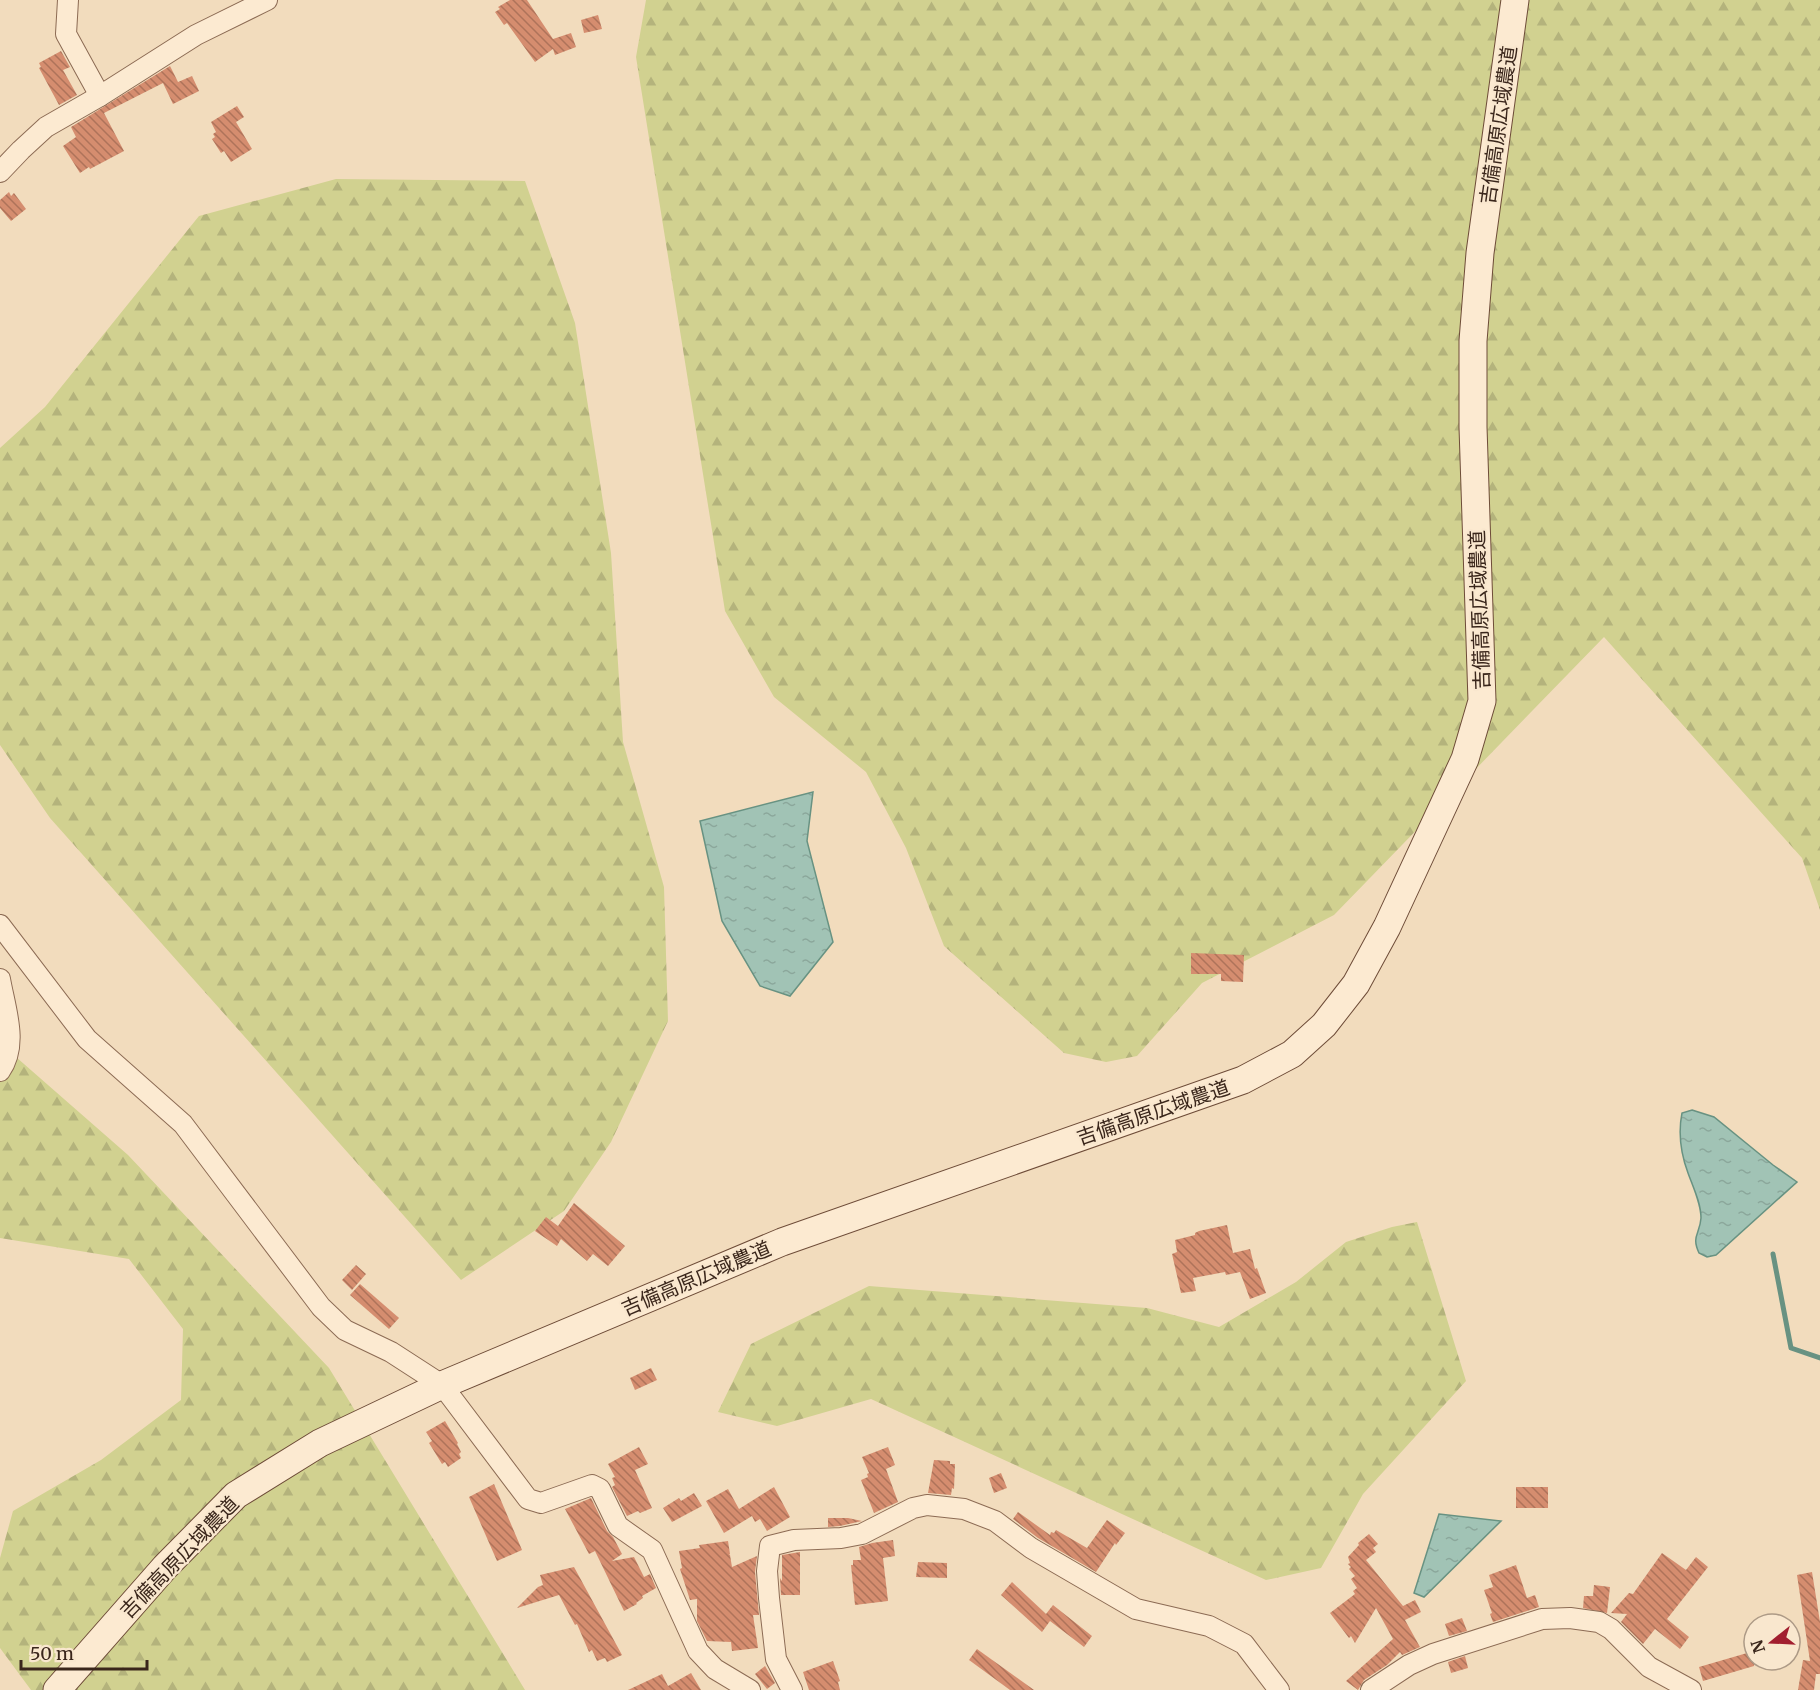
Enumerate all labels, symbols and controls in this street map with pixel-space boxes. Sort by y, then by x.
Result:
street label: 吉備高原広域農道 [1474,44,1522,206]
street label: 吉備高原広域農道 [1464,530,1494,690]
street label: 吉備高原広域農道 [1073,1074,1233,1150]
street label: 吉備高原広域農道 [617,1235,775,1321]
street label: 吉備高原広域農道 [114,1491,244,1623]
north arrow [1742,1612,1802,1672]
scale bar [21,1633,147,1671]
text: N [1746,1637,1769,1656]
text: 50 m [30,1642,74,1665]

